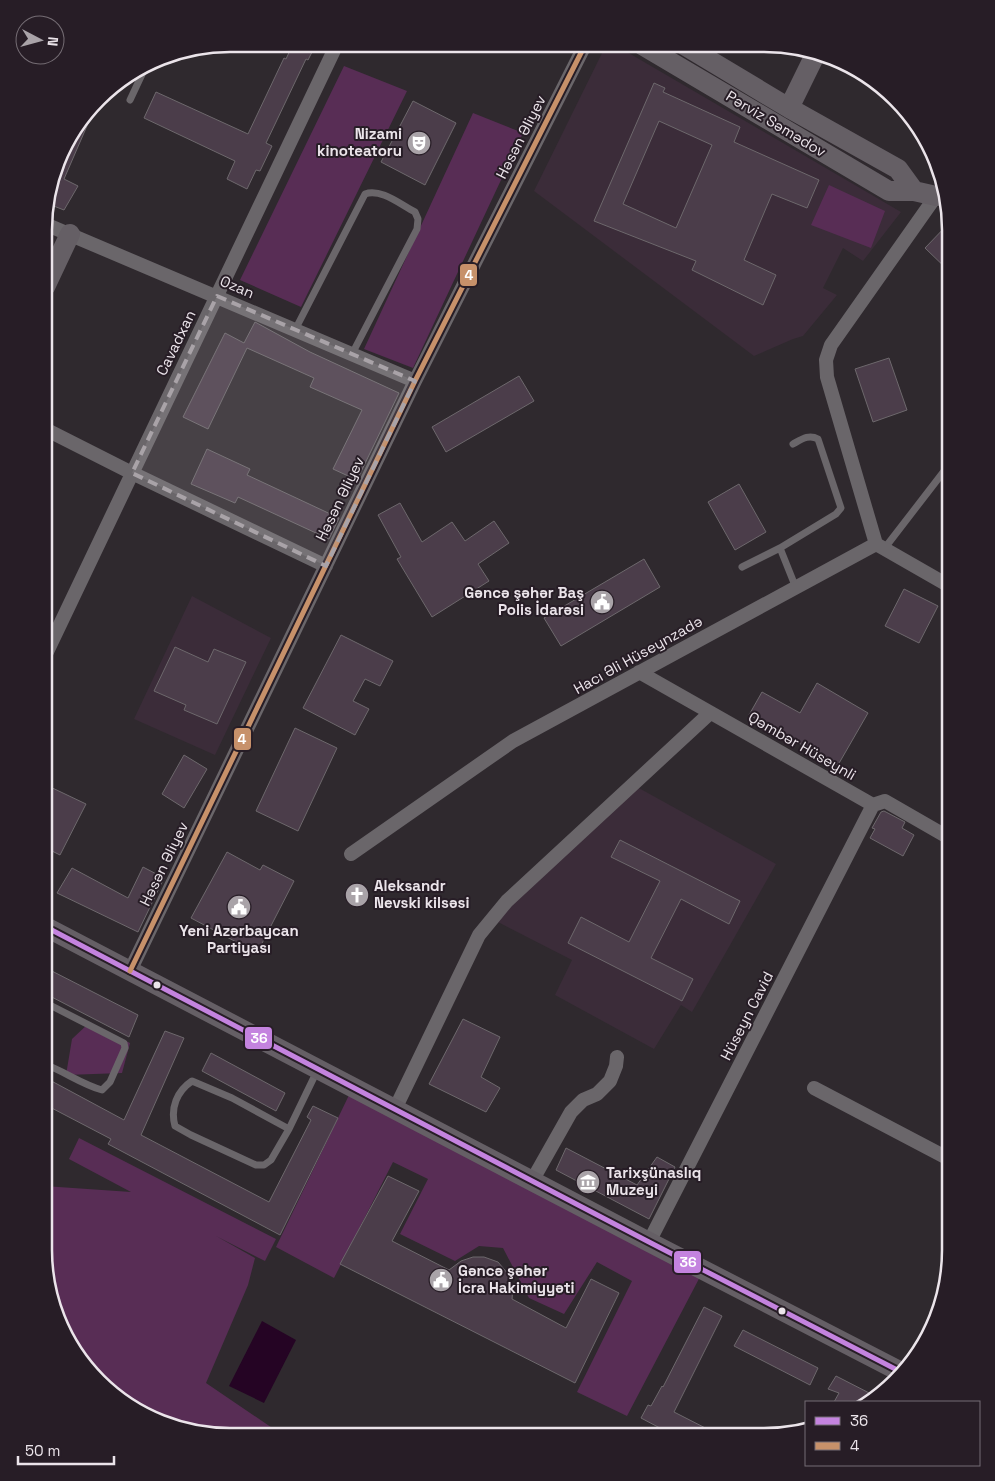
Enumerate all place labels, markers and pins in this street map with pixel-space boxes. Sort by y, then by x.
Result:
place label: Nizami kinoteatoru [317,124,402,160]
theatre icon: Nizami kinoteatoru [406,130,432,156]
place label: Gəncə şəhər Baş Polis İdarəsi [464,583,584,619]
public building icon: Gəncə şəhər Baş Polis İdarəsi [589,589,615,615]
place label: Aleksandr Nevski kilsəsi [374,876,469,912]
church icon: Aleksandr Nevski kilsəsi [344,882,370,908]
public building icon: Yeni Azərbaycan Partiyası [226,894,252,920]
place label: Yeni Azərbaycan Partiyası [179,921,299,957]
unlabelled marker [152,980,162,990]
place label: Tarixşünaslıq Muzeyi [606,1163,701,1199]
museum icon: Tarixşünaslıq Muzeyi [575,1169,601,1195]
place label: Gəncə şəhər İcra Hakimiyyəti [458,1261,574,1297]
public building icon: Gəncə şəhər İcra Hakimiyyəti [428,1267,454,1293]
unlabelled marker [777,1306,787,1316]

